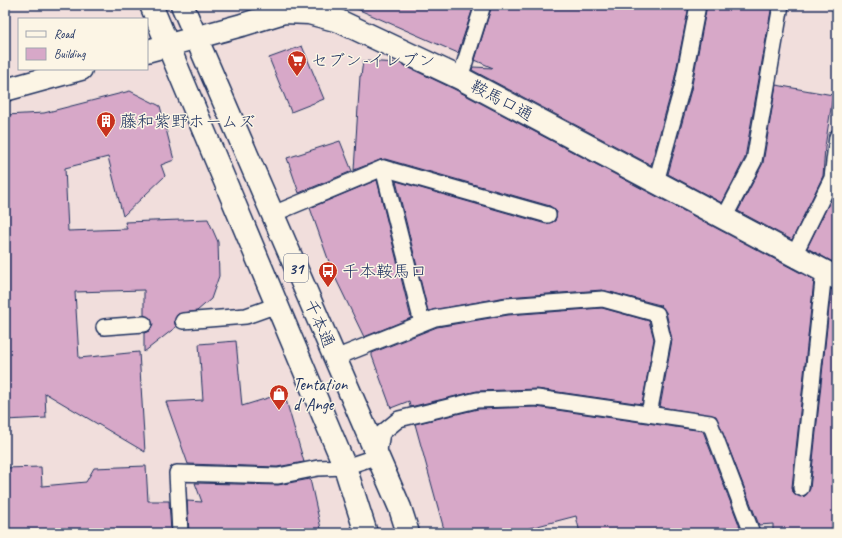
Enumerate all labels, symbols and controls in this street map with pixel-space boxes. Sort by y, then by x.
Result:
legend [18,18,148,70]
text: Road [54,26,76,42]
text: Building [54,46,86,62]
supermarket icon: セブン-イレブン [286,49,308,77]
place label: セブン-イレブン [311,50,436,71]
street label: 鞍馬口通 [467,75,537,126]
building icon: 藤和紫野ホームズ [95,110,117,138]
place label: 藤和紫野ホームズ [120,111,255,132]
road number: 31 [284,254,308,282]
bus stop icon: 千本鞍馬口 [317,260,339,288]
place label: 千本鞍馬口 [342,261,427,282]
street label: 千本通 [300,296,340,351]
place label: Tentation d' Ange [293,374,349,415]
shop icon: Tentation d' Ange [268,383,290,411]

